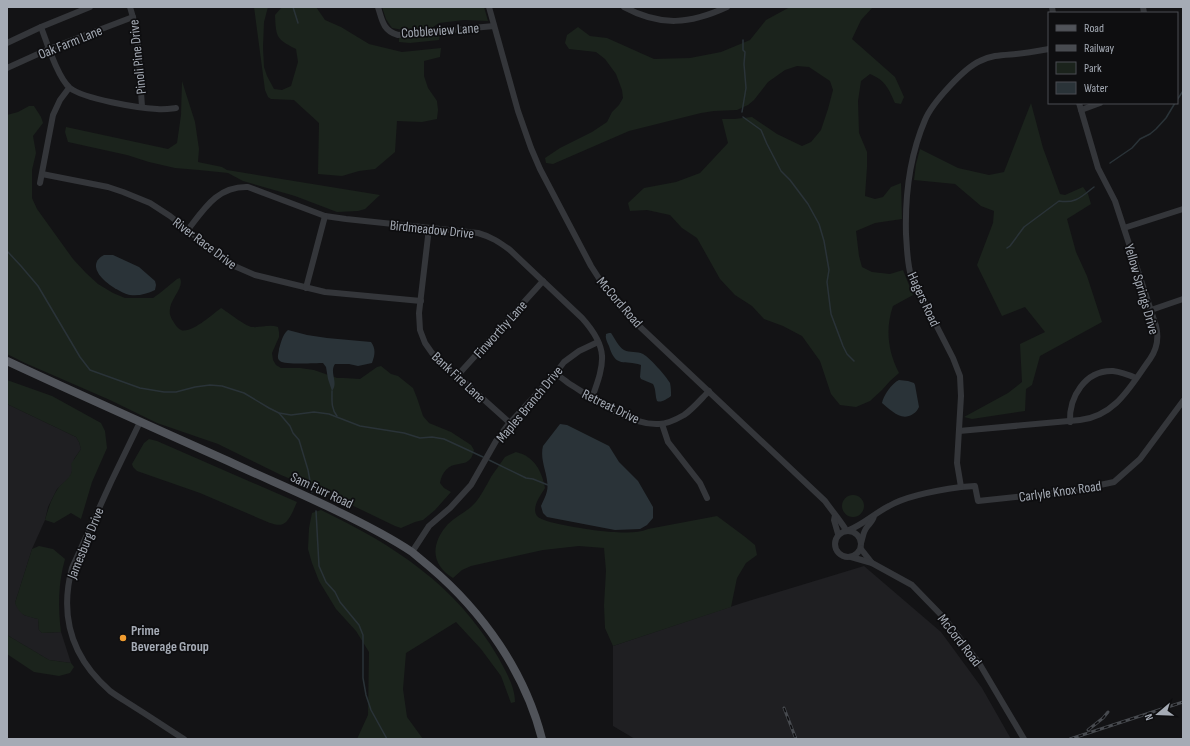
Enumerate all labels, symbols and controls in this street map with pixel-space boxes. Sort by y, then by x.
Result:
legend [1048,12,1178,104]
street label: Pinoli Pine Drive [125,19,150,95]
street label: Cobbleview Lane [400,19,480,42]
text: Road [1084,21,1104,36]
street label: Oak Farm Lane [36,22,105,63]
text: Railway [1084,41,1115,56]
text: Park [1084,61,1102,76]
text: Water [1084,81,1108,96]
street label: River Race Drive [169,214,240,273]
street label: Birdmeadow Drive [389,217,475,242]
street label: Yellow Springs Drive [1120,242,1163,336]
street label: Hagers Road [904,269,944,329]
street label: McCord Road [593,274,646,331]
street label: Finworthy Lane [470,297,531,362]
street label: Bank Fire Lane [428,348,489,406]
street label: Maples Branch Drive [492,363,566,446]
street label: Retreat Drive [579,385,642,428]
street label: Sam Furr Road [288,469,356,512]
street label: Carlyle Knox Road [1018,477,1103,506]
street label: Jamesburg Drive [63,505,107,582]
street label: McCord Road [934,611,985,670]
place label: Prime Beverage Group [131,622,209,655]
marker: Prime Beverage Group [118,633,128,643]
north arrow [1138,694,1178,734]
text: N [1142,712,1156,722]

